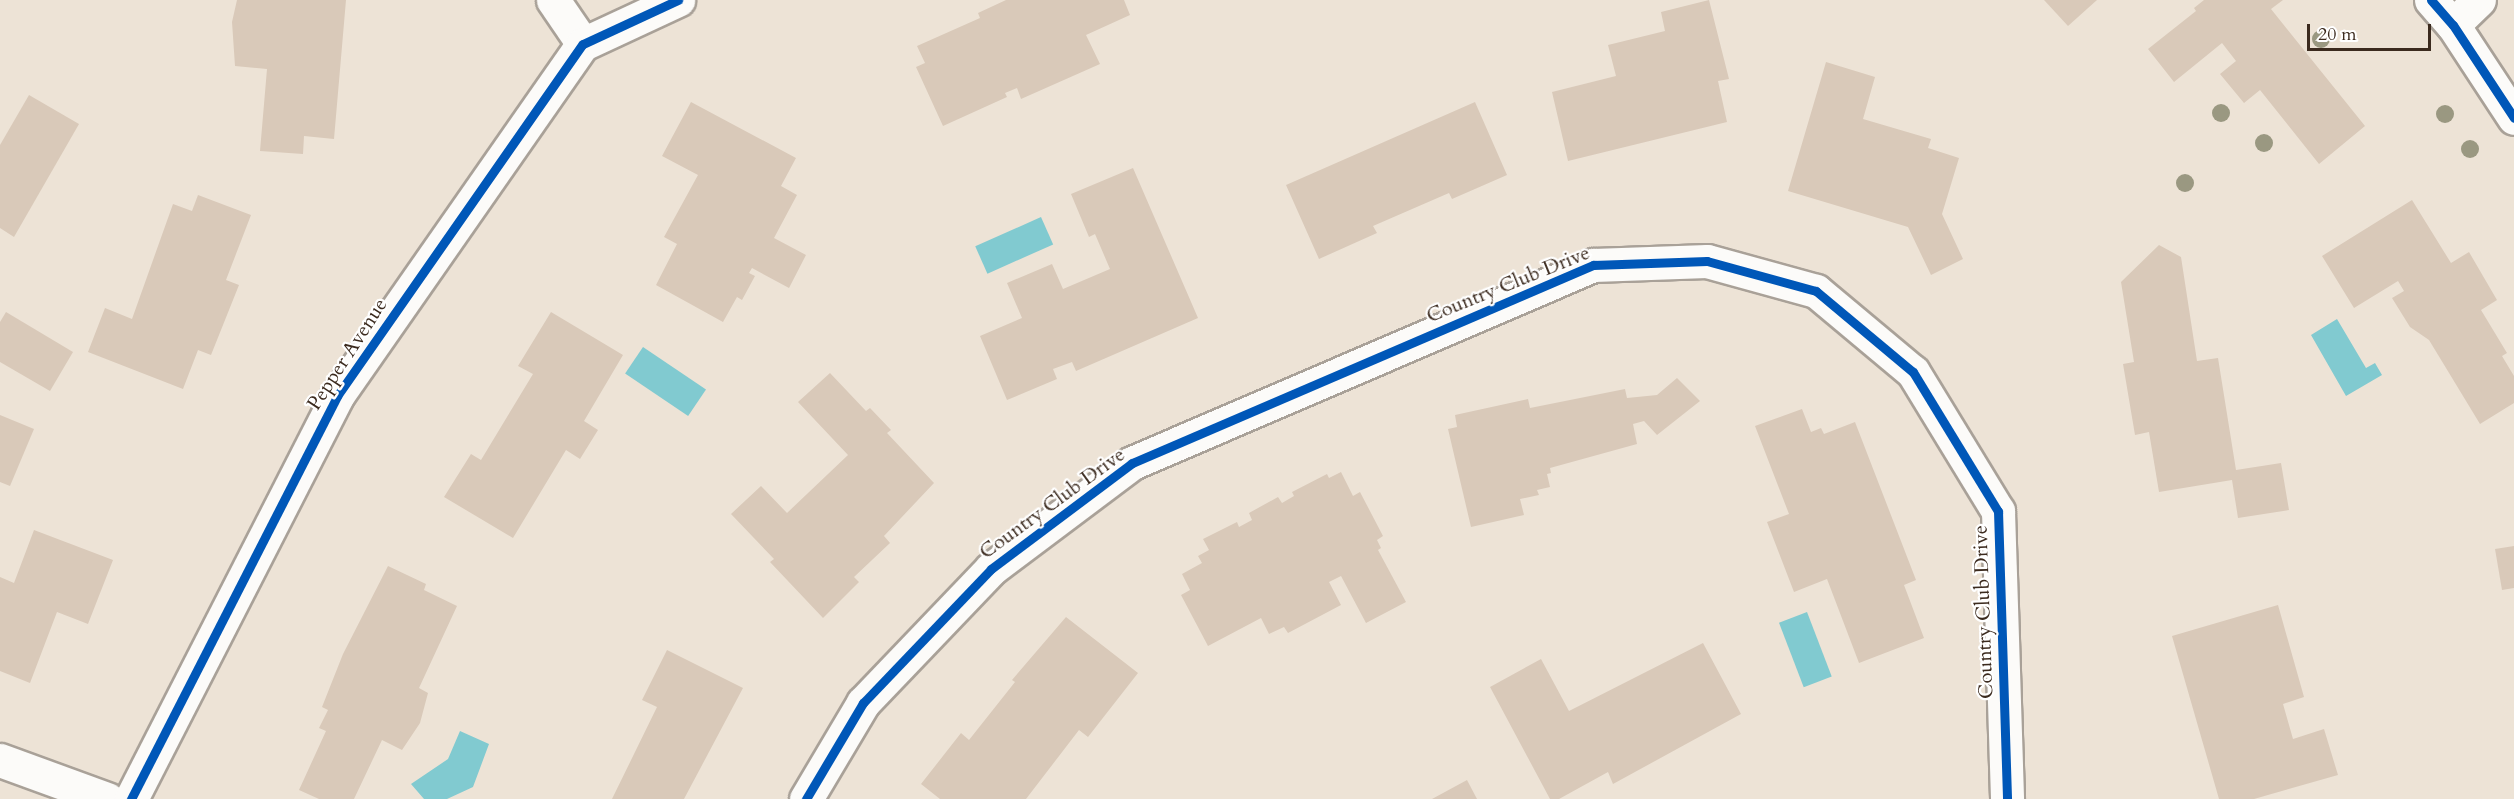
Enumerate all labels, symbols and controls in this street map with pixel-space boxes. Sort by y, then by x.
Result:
scale bar [2310,12,2434,50]
text: 20 m [2318,22,2357,47]
street label: Country Club Drive [1423,240,1593,328]
street label: Pepper Avenue [302,293,392,415]
street label: Country Club Drive [975,442,1129,564]
street label: Country Club Drive [1968,525,1998,699]

